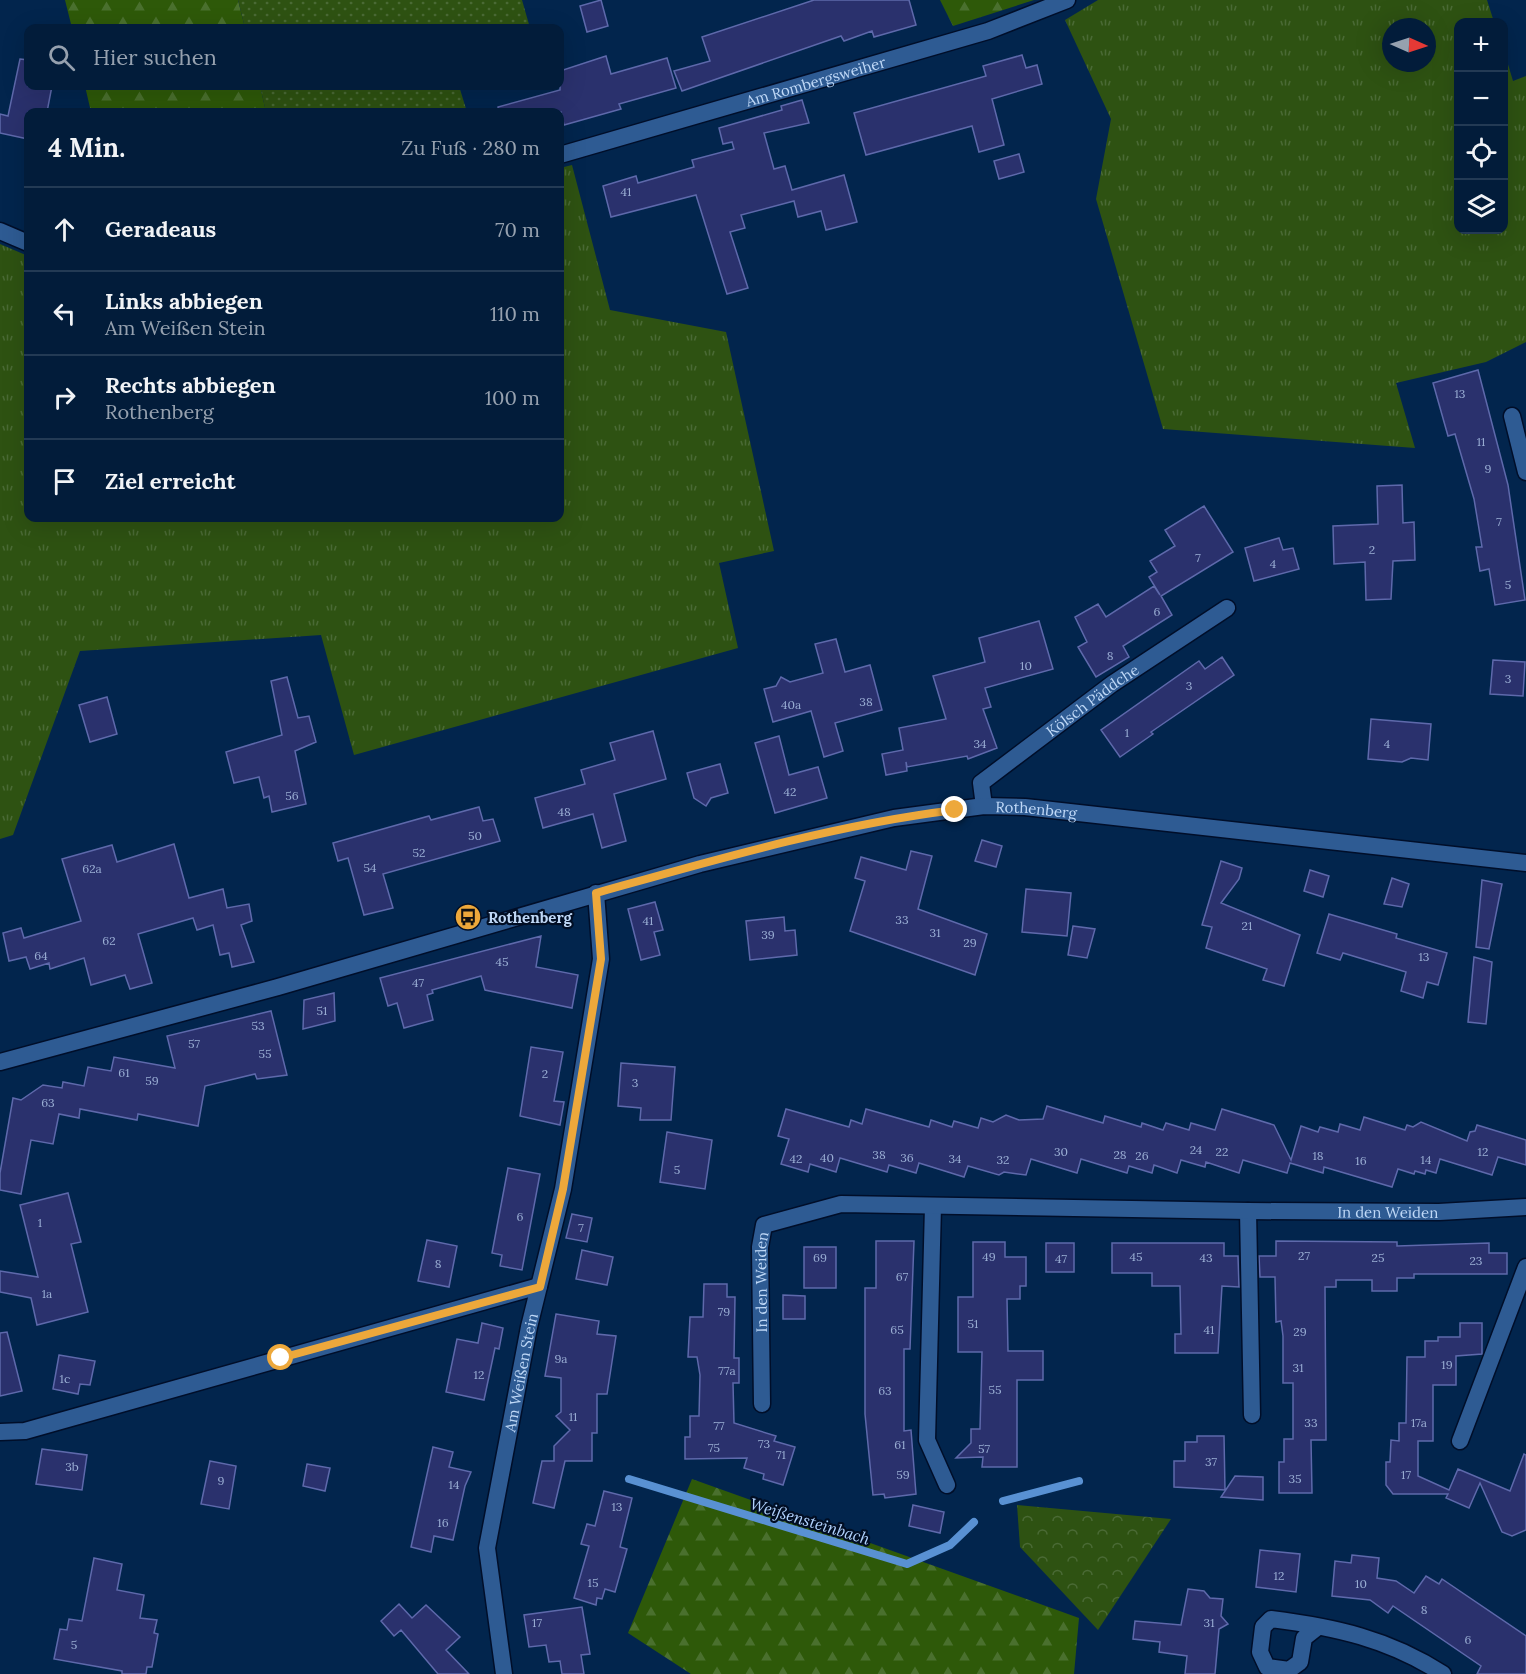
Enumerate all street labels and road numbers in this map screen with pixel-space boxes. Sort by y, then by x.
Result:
street label: Am Rombergsweiher [742,52,888,111]
street label: Kölsch Päddche [1042,660,1142,740]
street label: Rothenberg [995,797,1079,822]
street label: In den Weiden [1337,1202,1438,1221]
street label: In den Weiden [750,1230,772,1333]
street label: Am Weißen Stein [500,1311,542,1434]

